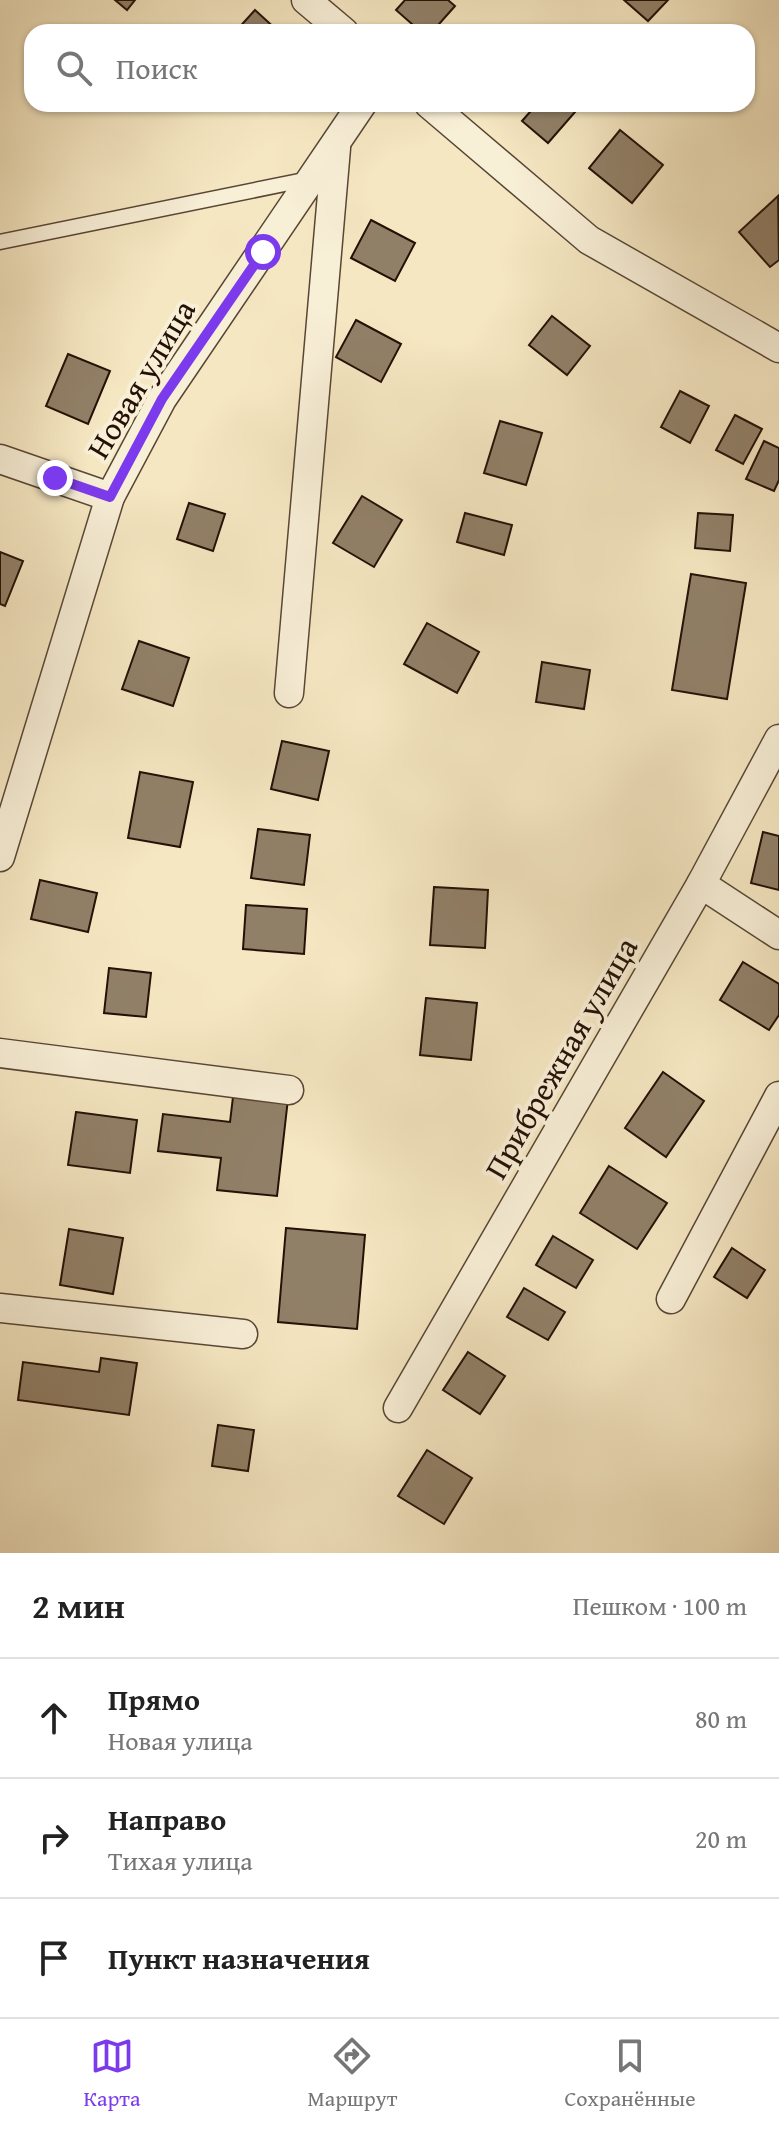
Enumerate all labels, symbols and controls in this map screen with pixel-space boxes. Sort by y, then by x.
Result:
search box [24,24,755,112]
icon: search [52,46,96,90]
text: Поиск [116,46,198,90]
route start [245,234,281,270]
street label: Новая улица [75,290,207,467]
route end [37,460,73,496]
street label: Прибрежная улица [472,927,649,1187]
text: 2 мин [32,1581,125,1630]
text: Пешком · 100 m [573,1586,747,1625]
text: Прямо [108,1677,200,1721]
icon: ahead [32,1696,76,1740]
text: 80 m [695,1699,747,1738]
text: Новая улица [108,1721,253,1760]
text: Направо [108,1797,226,1841]
icon: right [32,1816,76,1860]
text: 20 m [695,1819,747,1858]
text: Тихая улица [108,1841,253,1880]
icon: arrive [32,1936,76,1980]
text: Пункт назначения [108,1936,370,1980]
tab: Карта [83,2034,140,2114]
tab: Маршрут [307,2034,397,2114]
tab: Сохранённые [564,2034,695,2114]

